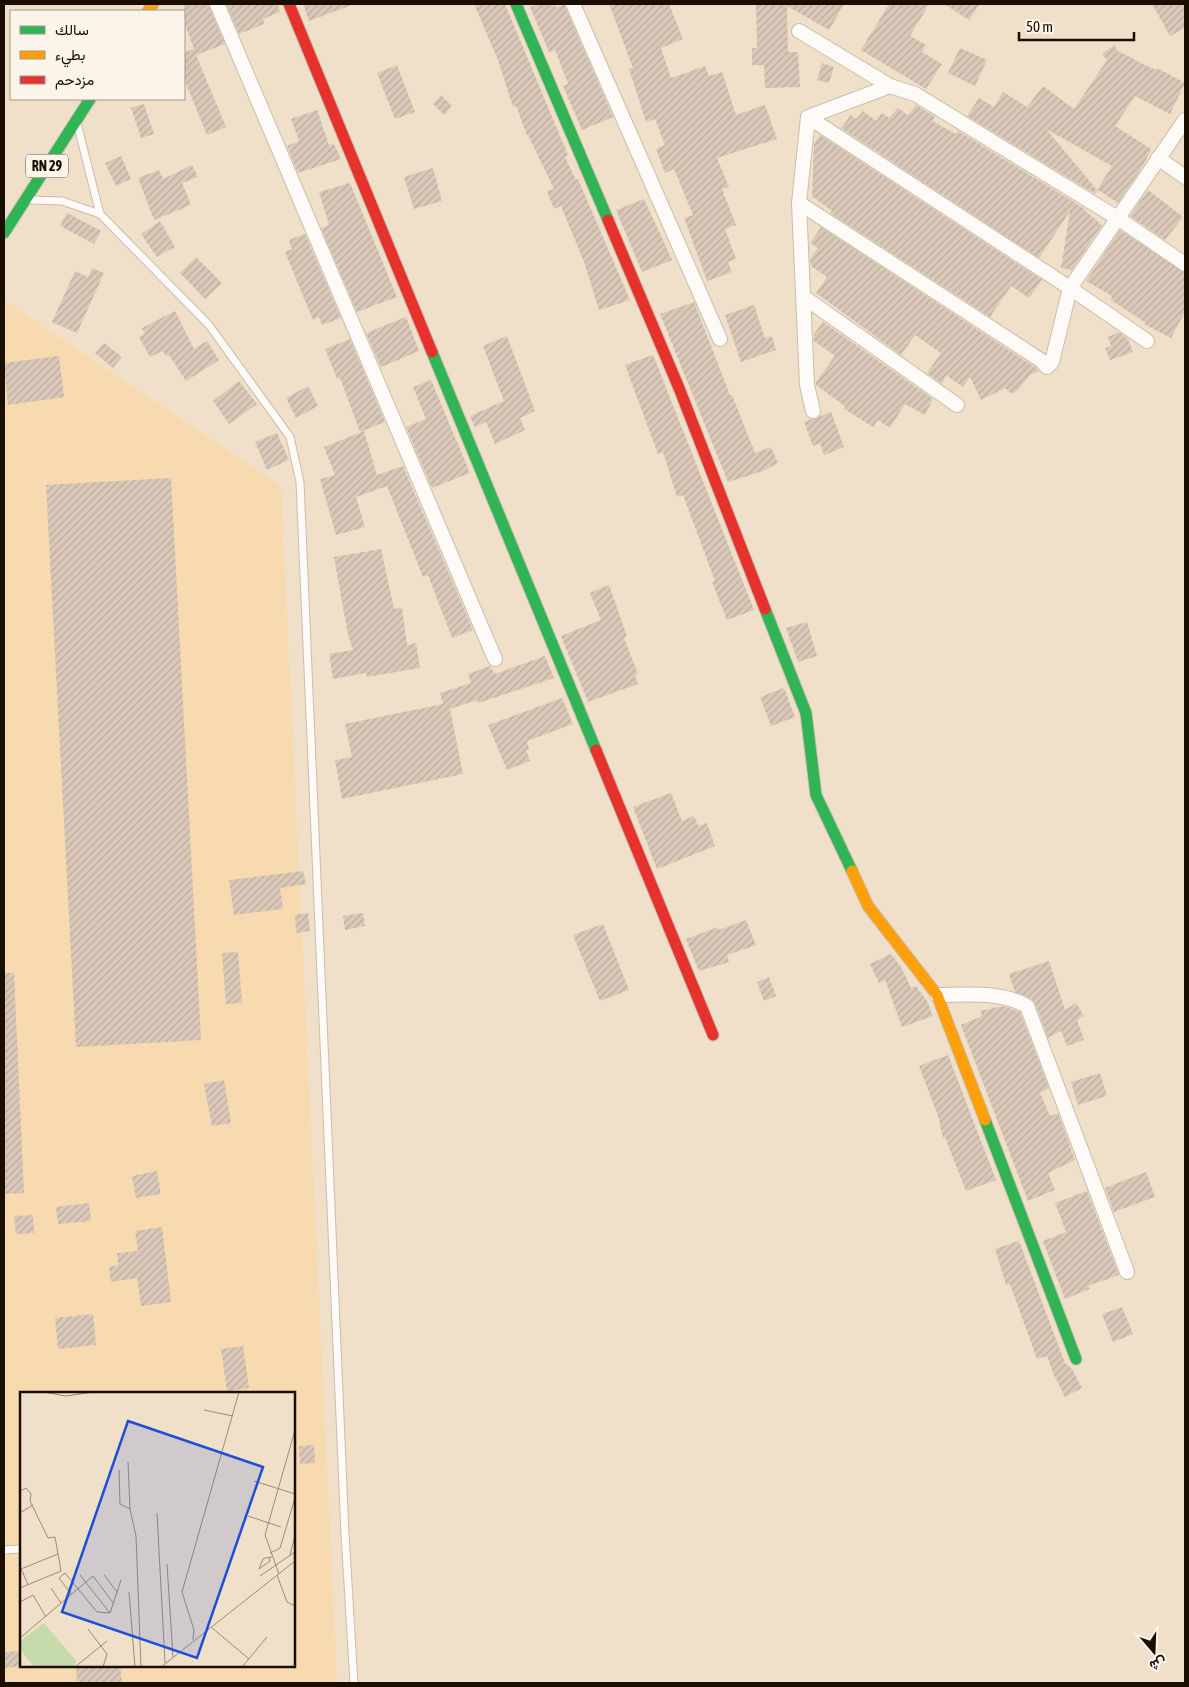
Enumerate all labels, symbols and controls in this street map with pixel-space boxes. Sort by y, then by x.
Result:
legend [10,10,185,100]
scale bar [1019,10,1134,42]
text: 50 m [1026,18,1053,35]
text: سالك [55,21,89,38]
text: بطيء [55,46,85,68]
text: مزدحم [55,71,94,90]
road number: RN 29 [26,154,68,178]
inset map [20,1392,295,1667]
north arrow [1129,1627,1179,1677]
text: ش [1147,1653,1169,1675]

